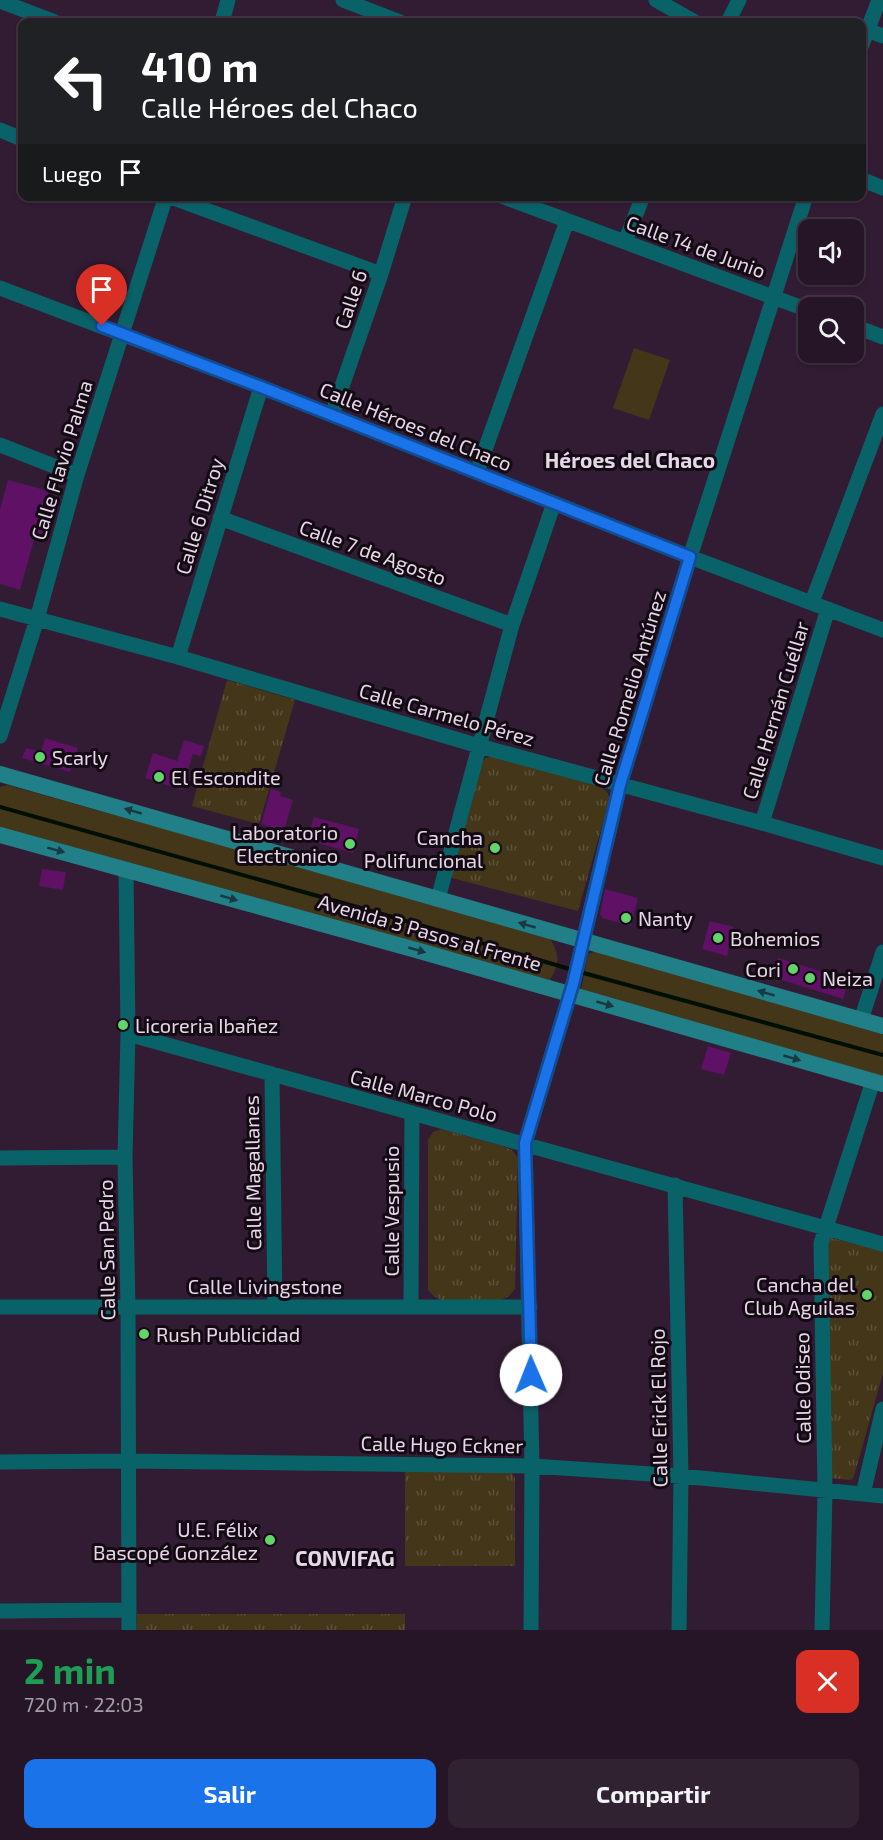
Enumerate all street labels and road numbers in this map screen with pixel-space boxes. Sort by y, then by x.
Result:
street label: Calle 14 de Junio [623,210,769,282]
street label: Calle 6 [329,266,371,332]
street label: Calle Héroes del Chaco [316,376,516,476]
street label: Calle Flavio Palma [25,377,97,543]
street label: Calle 6 Ditroy [170,454,228,577]
street label: Calle 7 de Agosto [296,514,450,590]
street label: Calle Romelio Antúnez [588,587,670,789]
street label: Calle Hernán Cuéllar [737,618,813,802]
street label: Calle Carmelo Pérez [357,678,537,750]
street label: Avenida 3 Pasos al Frente [316,889,544,975]
street label: Calle Marco Polo [348,1064,500,1126]
street label: Calle Magallanes [239,1095,265,1251]
street label: Calle Vespusio [379,1146,403,1276]
street label: Calle San Pedro [93,1179,119,1321]
street label: Calle Livingstone [188,1274,342,1298]
street label: Calle Erick El Rojo [645,1328,671,1488]
street label: Calle Odiseo [789,1332,815,1444]
street label: Calle Hugo Eckner [360,1431,524,1457]

